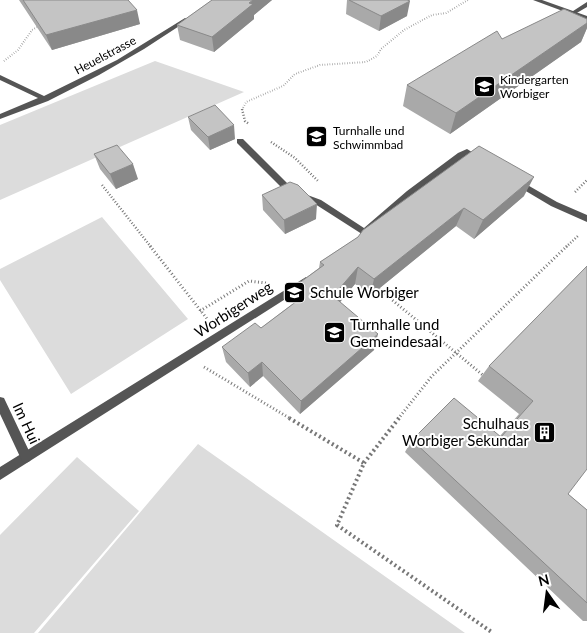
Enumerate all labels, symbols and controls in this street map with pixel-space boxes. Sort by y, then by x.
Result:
street label: Heuelstrasse [72,33,138,77]
place label: Kindergarten Worbiger [500,72,569,101]
school or university icon: Kindergarten Worbiger [472,74,496,98]
place label: Turnhalle und Schwimmbad [333,123,404,152]
school or university icon: Turnhalle und Schwimmbad [305,125,329,149]
street label: Worbigerweg [191,277,275,341]
school or university icon: Schule Worbiger [282,280,306,304]
place label: Schule Worbiger [310,283,419,301]
place label: Turnhalle und Gemeindesaal [350,315,442,350]
school or university icon: Turnhalle und Gemeindesaal [322,321,346,345]
street label: Im Hui [10,399,44,447]
place label: Schulhaus Worbiger Sekundar [402,414,530,449]
building icon: Schulhaus Worbiger Sekundar [533,420,557,444]
north arrow [522,568,572,618]
text: N [536,570,551,589]

